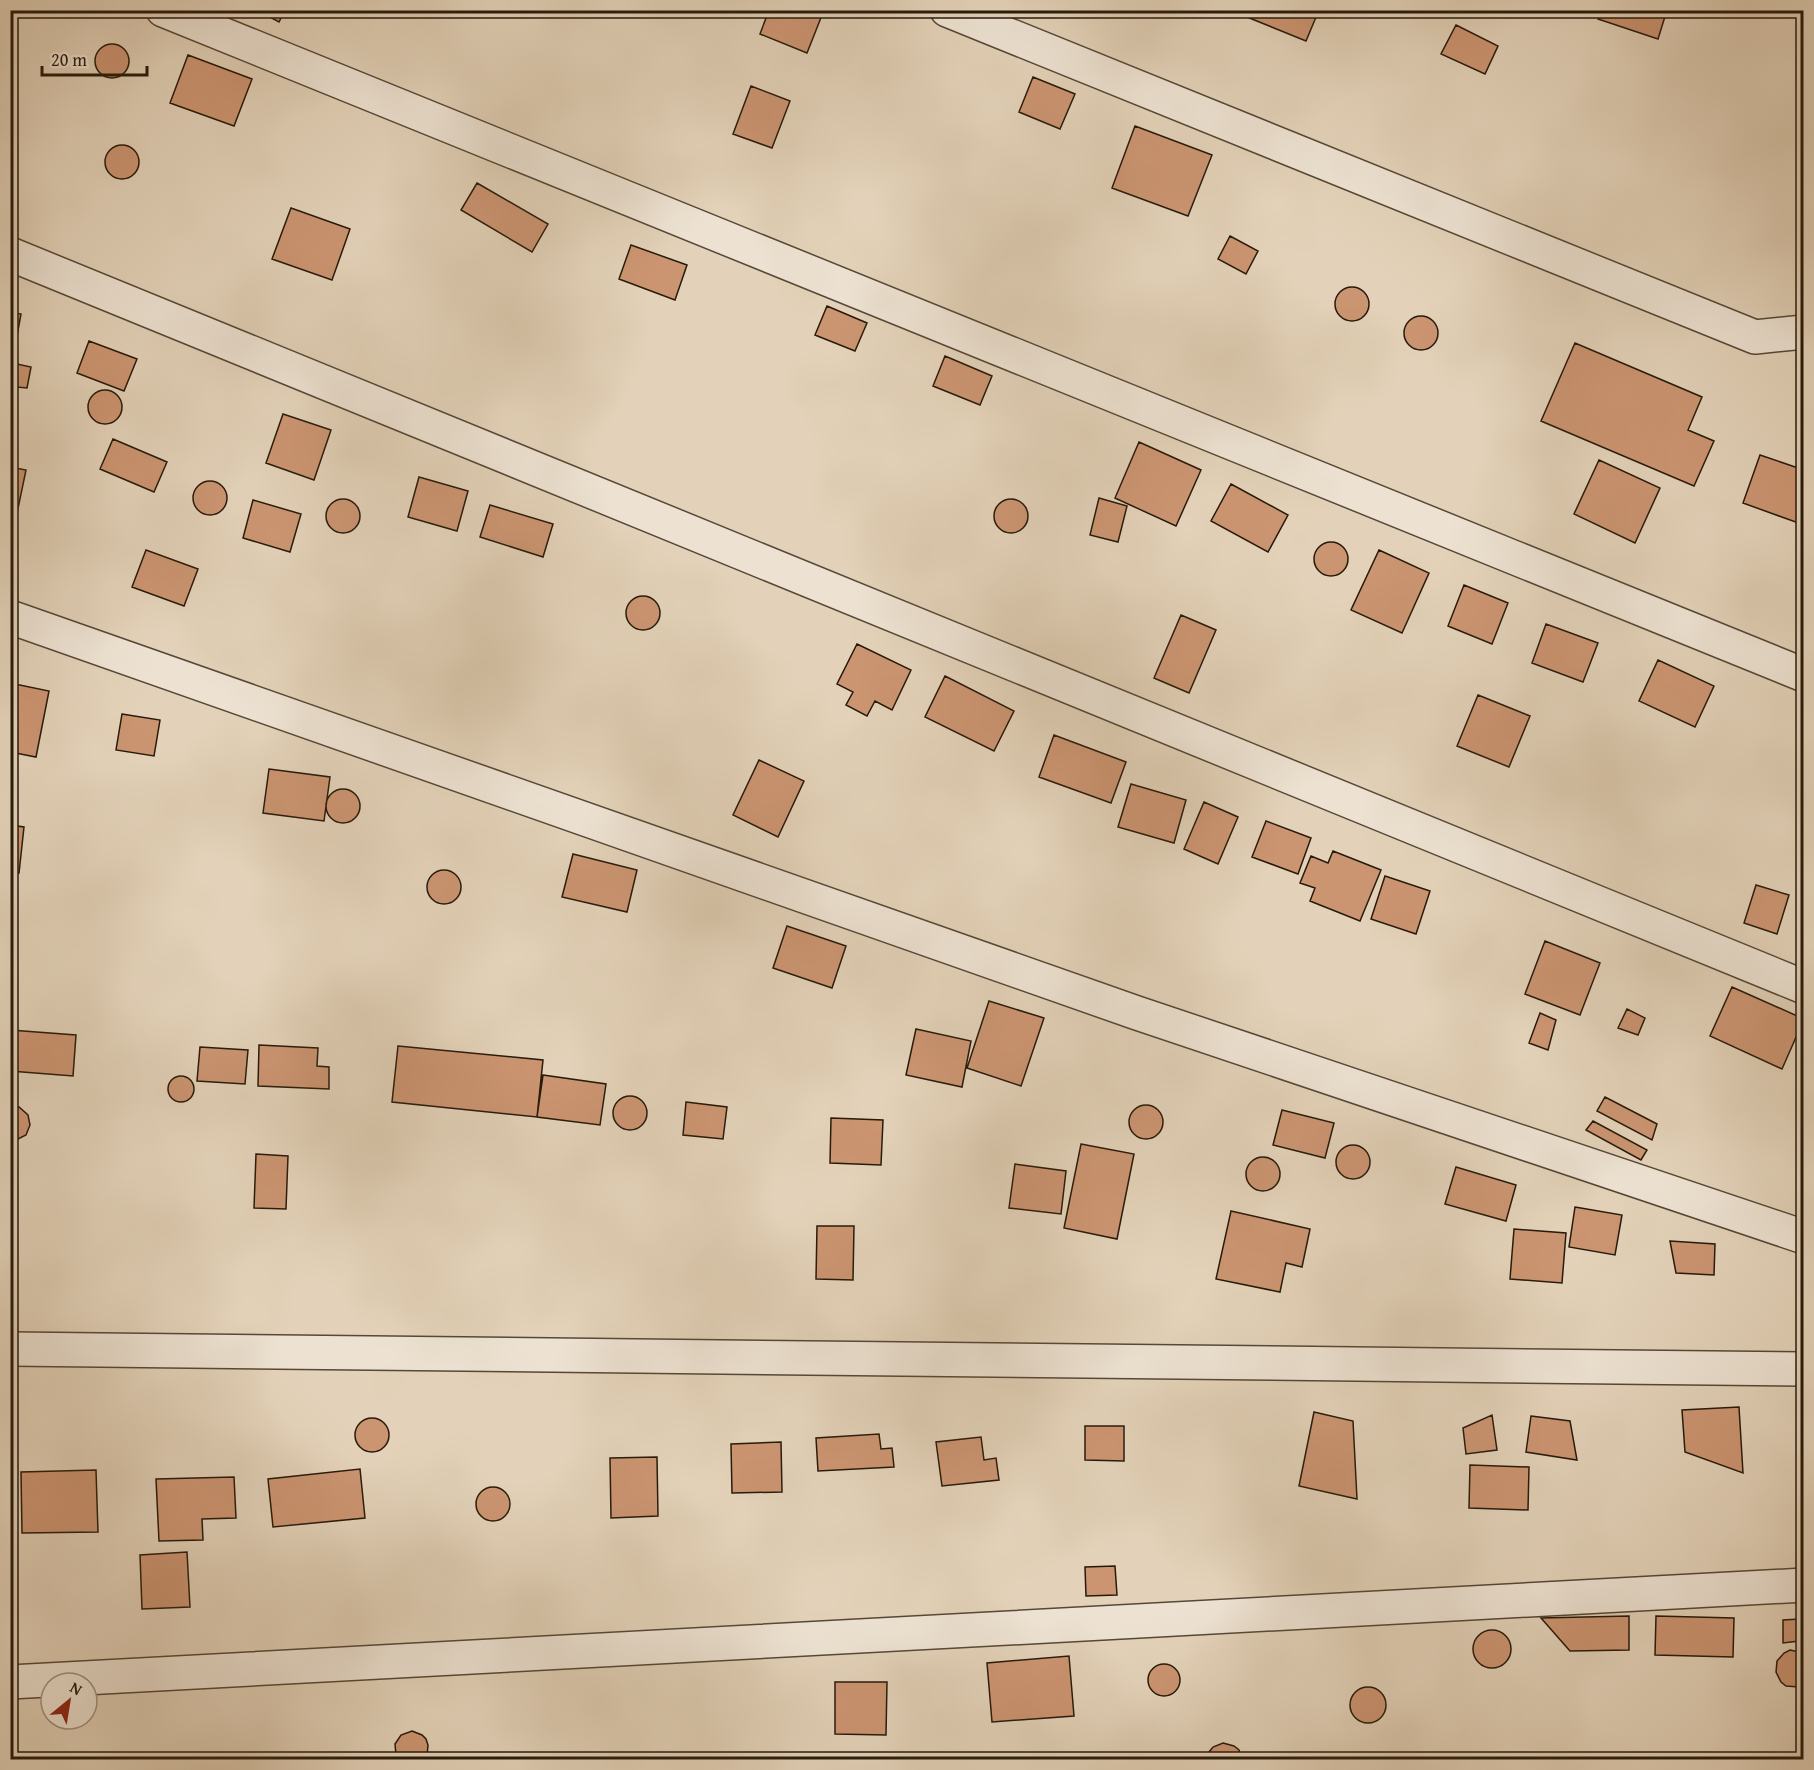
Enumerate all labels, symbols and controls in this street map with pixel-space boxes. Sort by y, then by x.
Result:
scale bar [42,39,147,77]
text: 20 m [51,46,87,73]
north arrow [39,1671,99,1731]
text: N [66,1675,87,1701]

